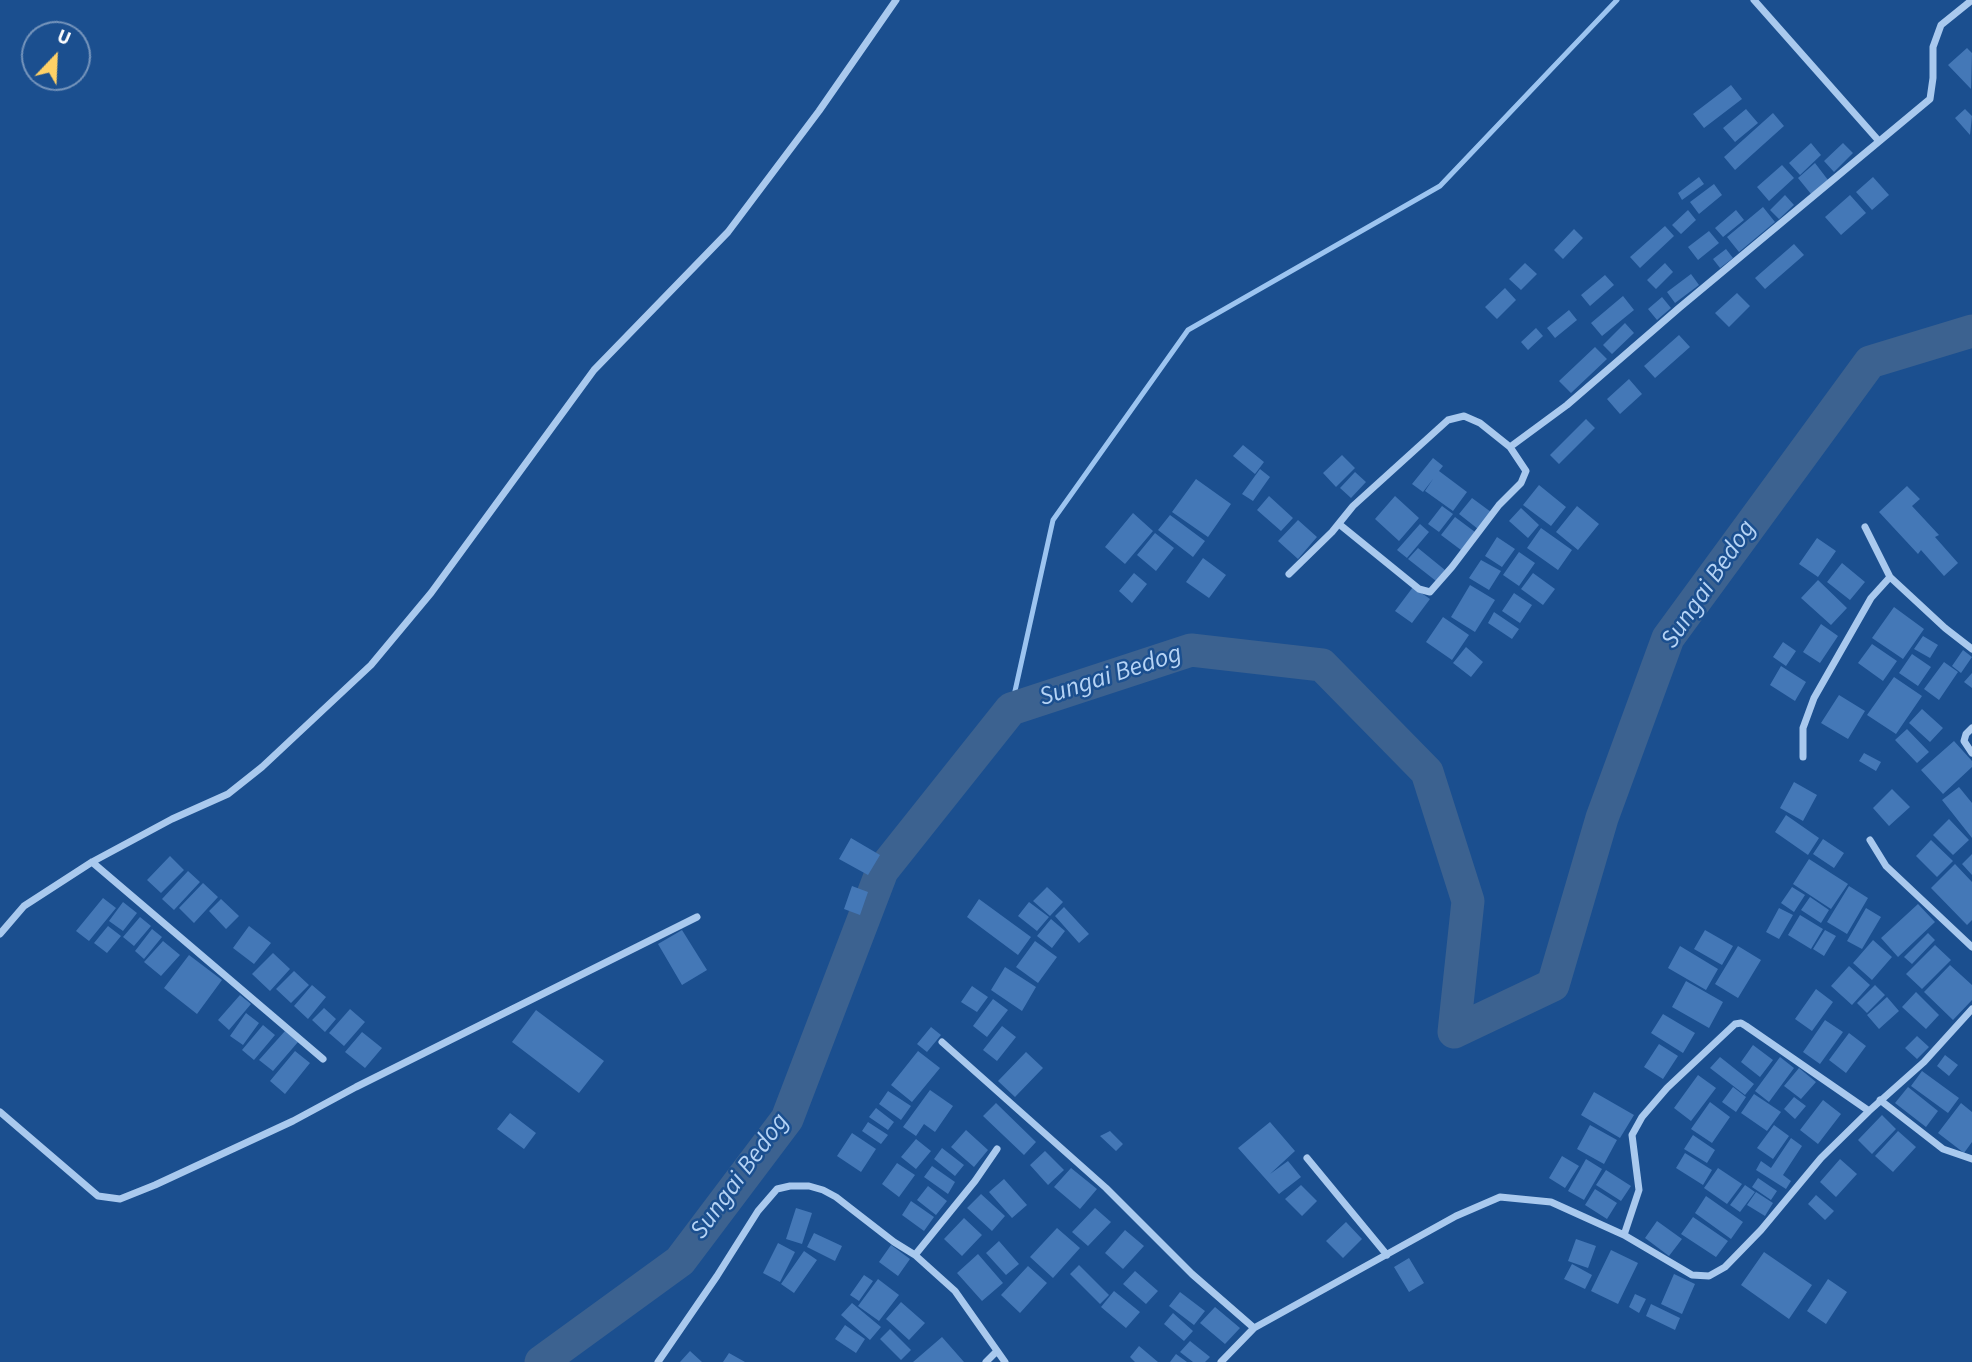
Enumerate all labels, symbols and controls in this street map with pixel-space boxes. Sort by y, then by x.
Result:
north arrow [21,21,91,91]
text: U [53,23,75,53]
water label: Sungai Bedog [1656,515,1764,655]
water label: Sungai Bedog [1036,639,1186,715]
water label: Sungai Bedog [685,1108,797,1246]

